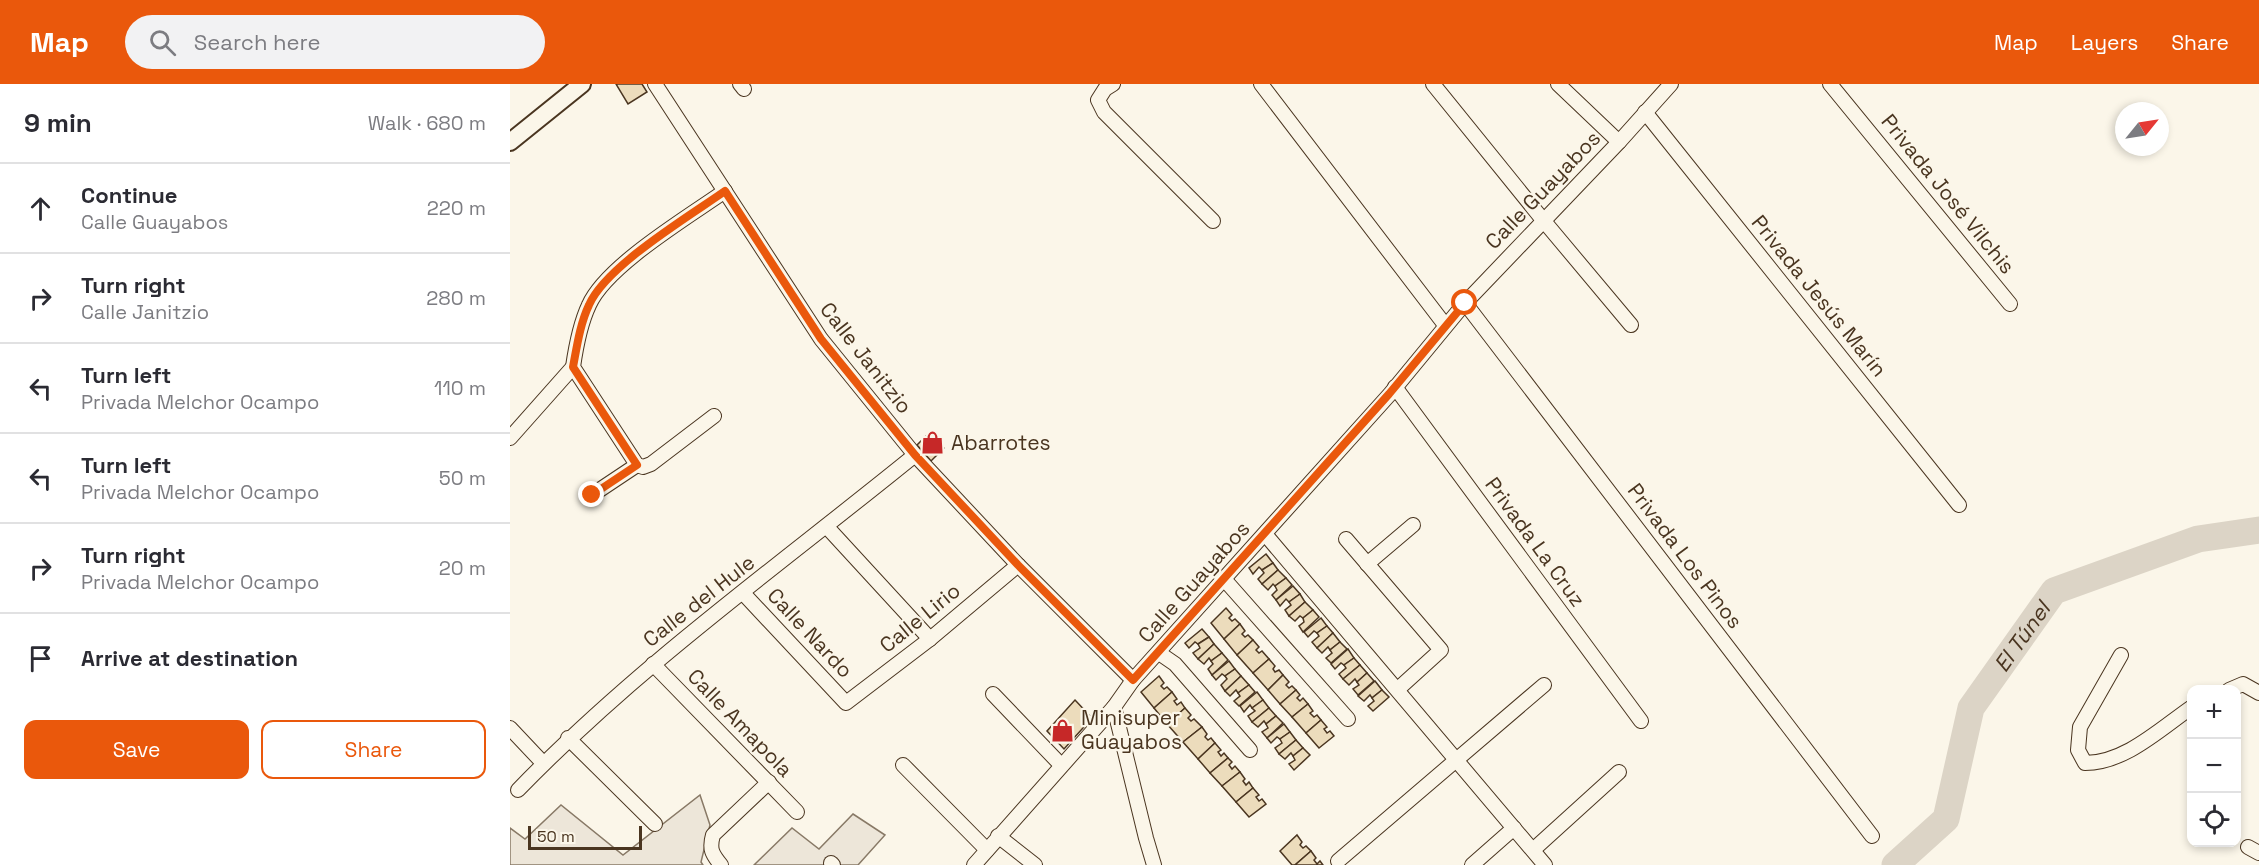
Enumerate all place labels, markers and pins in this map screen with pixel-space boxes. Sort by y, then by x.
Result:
place label: Abarrotes [951,429,1051,456]
shop icon: Abarrotes [920,430,946,456]
place label: Minisuper Guayabos [1081,704,1182,755]
shop icon: Minisuper Guayabos [1050,717,1076,743]

